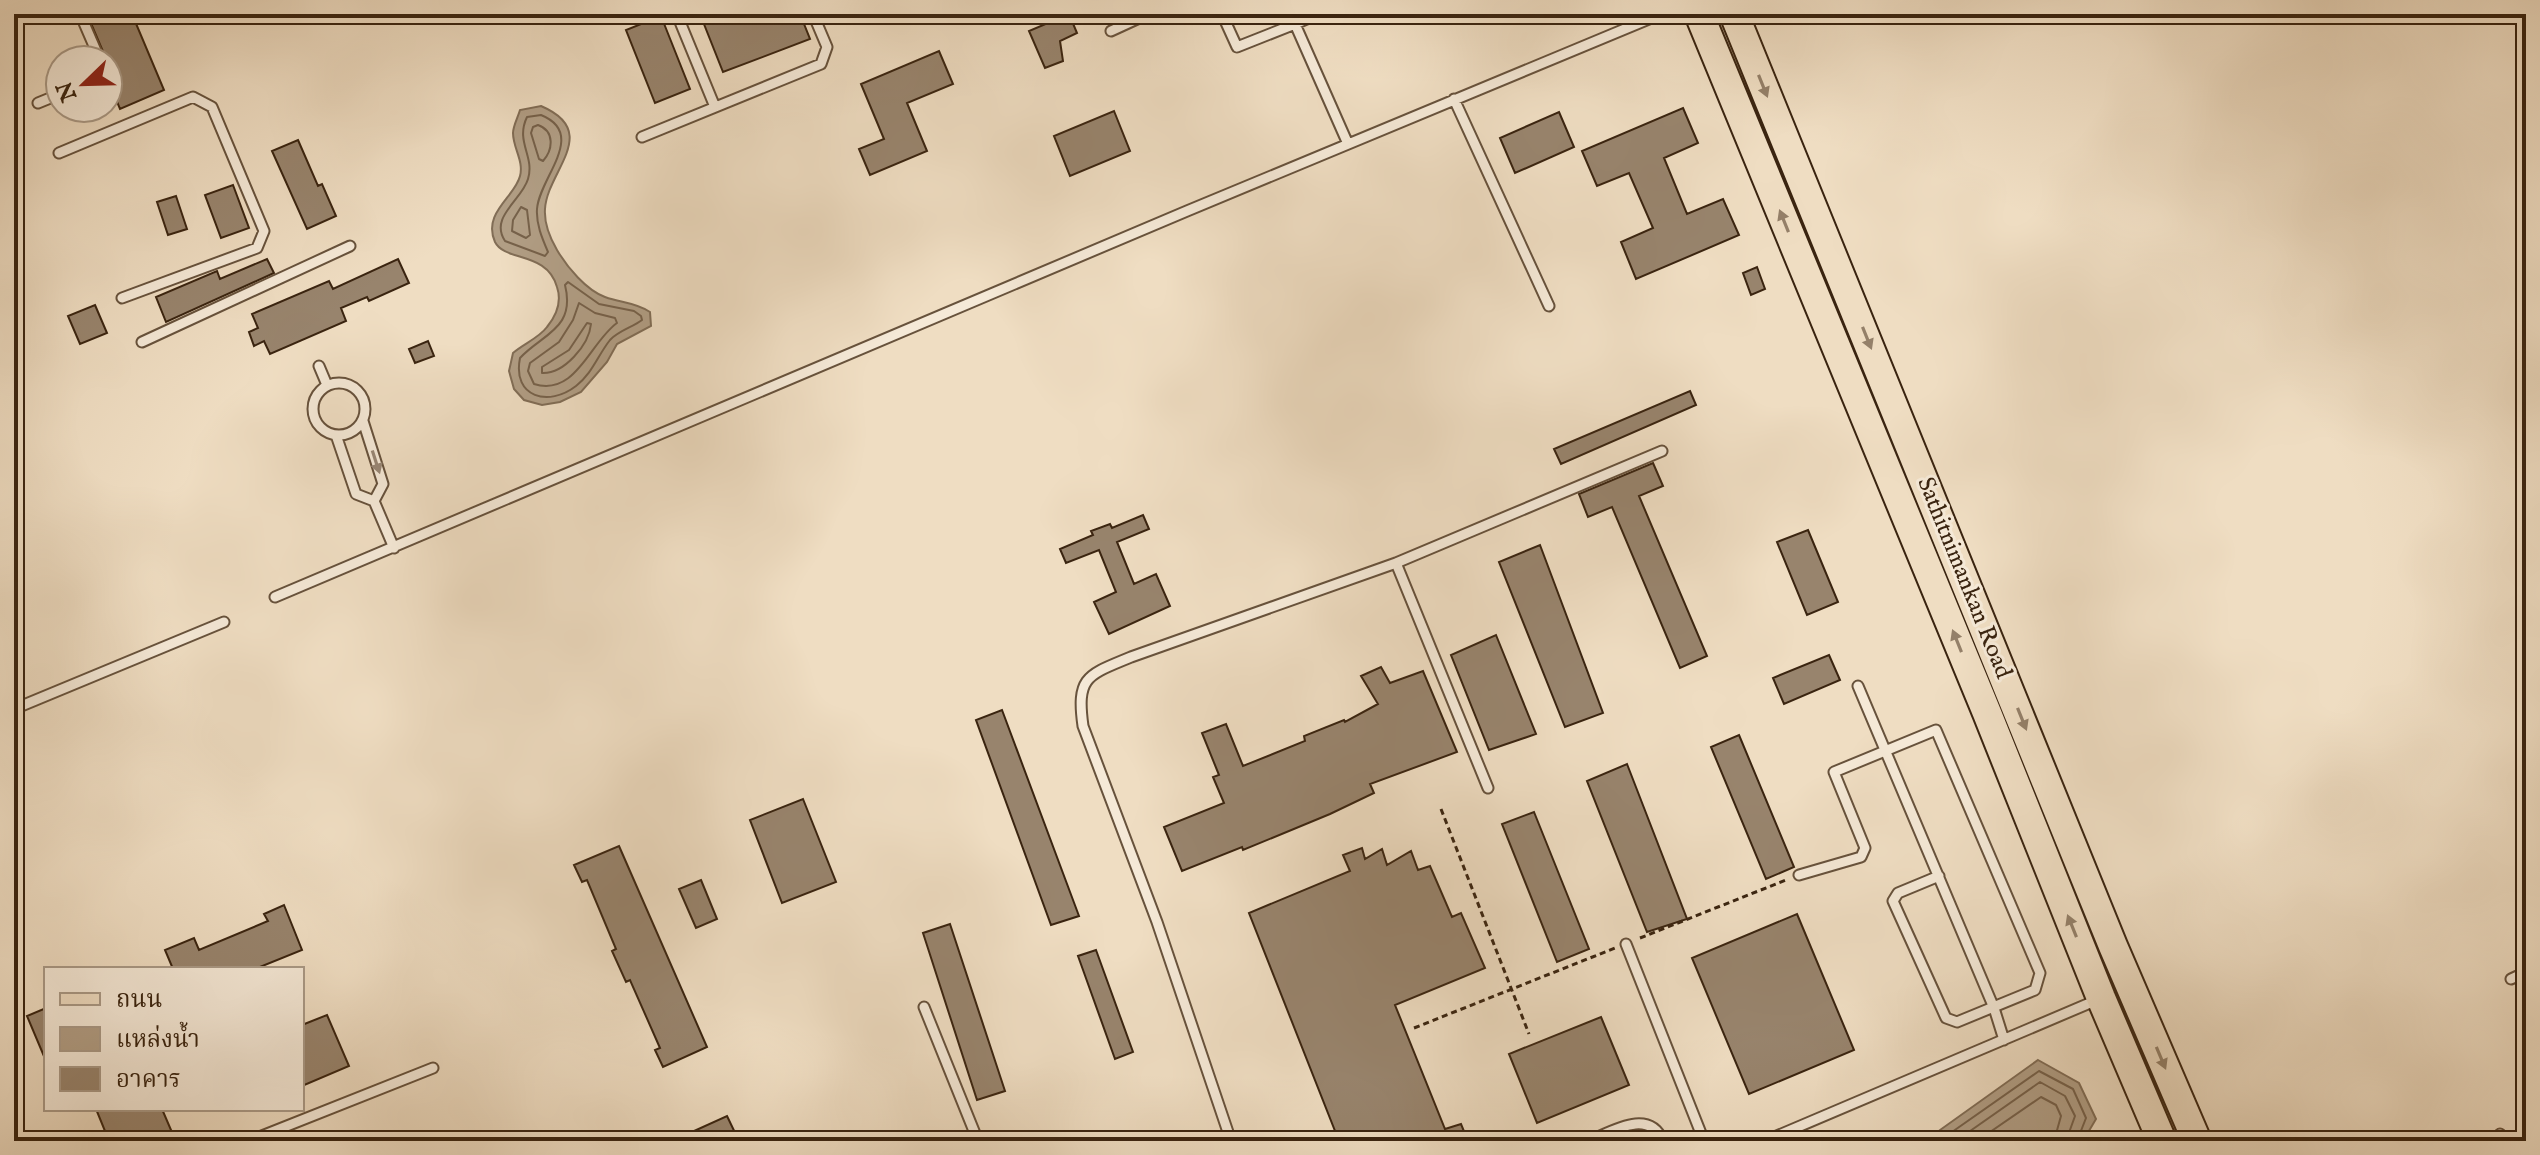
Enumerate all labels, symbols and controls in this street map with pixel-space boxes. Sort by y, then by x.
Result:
north arrow [44,44,124,124]
one-way arrow [1757,74,1770,98]
text: N [51,77,84,106]
one-way arrow [1778,209,1791,233]
one-way arrow [1860,326,1873,350]
one-way arrow [370,450,383,474]
street label: Sathitnimankan Road [1909,473,2019,684]
one-way arrow [1951,629,1964,653]
one-way arrow [2015,707,2028,731]
one-way arrow [2065,914,2078,938]
legend [44,967,304,1111]
text: ถนน [116,985,162,1016]
text: แหล่งน้ำ [116,1021,200,1056]
one-way arrow [2154,1046,2168,1070]
text: อาคาร [116,1065,181,1096]

